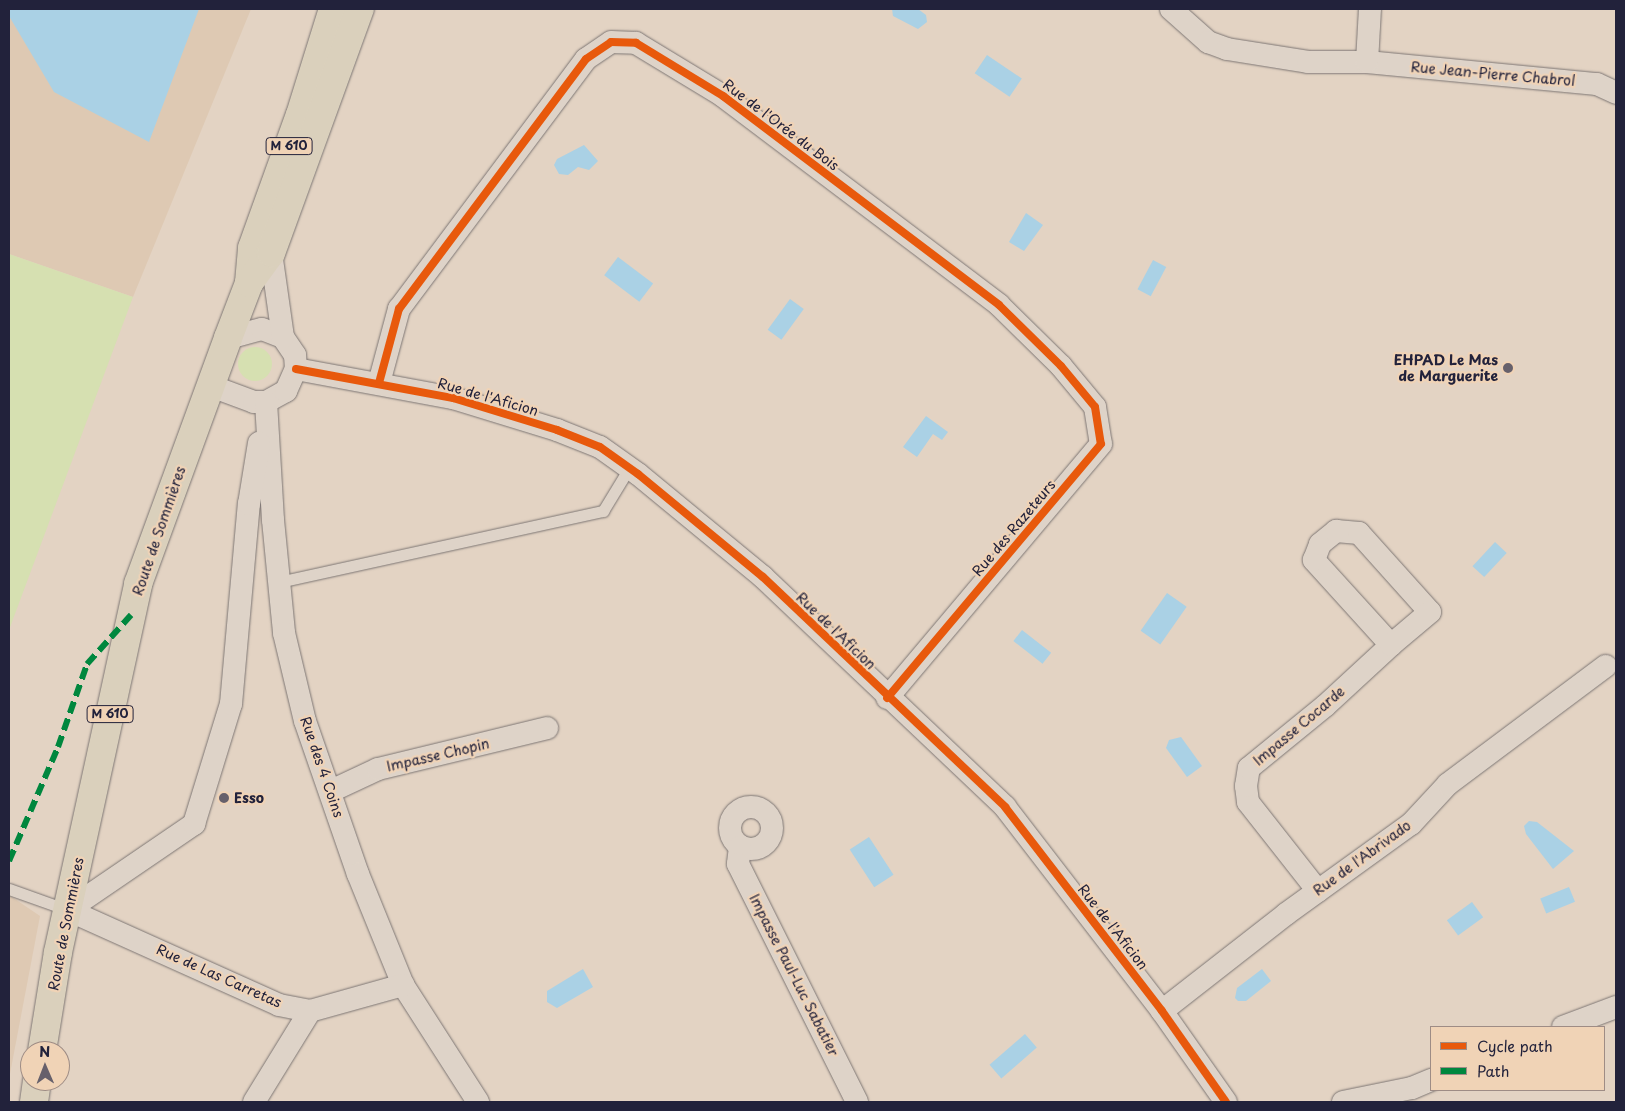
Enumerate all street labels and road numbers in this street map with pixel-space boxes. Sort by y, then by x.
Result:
street label: Rue Jean-Pierre Chabrol [1409,58,1577,90]
street label: Rue de l'Orée du Bois [718,75,844,175]
road number: M 610 [264,136,314,156]
street label: Rue de l'Aficion [435,374,541,420]
street label: Route de Sommières [129,464,189,598]
street label: Rue des Razeteurs [968,475,1060,581]
street label: Rue de l'Aficion [792,588,880,674]
street label: Impasse Cocarde [1250,683,1348,769]
road number: M 610 [85,704,135,724]
street label: Rue des 4 Coins [297,713,347,821]
street label: Impasse Chopin [385,735,491,775]
street label: Rue de l'Abrivado [1309,816,1415,900]
street label: Route de Sommières [45,855,87,993]
street label: Rue de l'Aficion [1074,880,1152,974]
street label: Impasse Paul-Luc Sabatier [746,891,842,1059]
street label: Rue de Las Carretas [153,940,285,1012]

